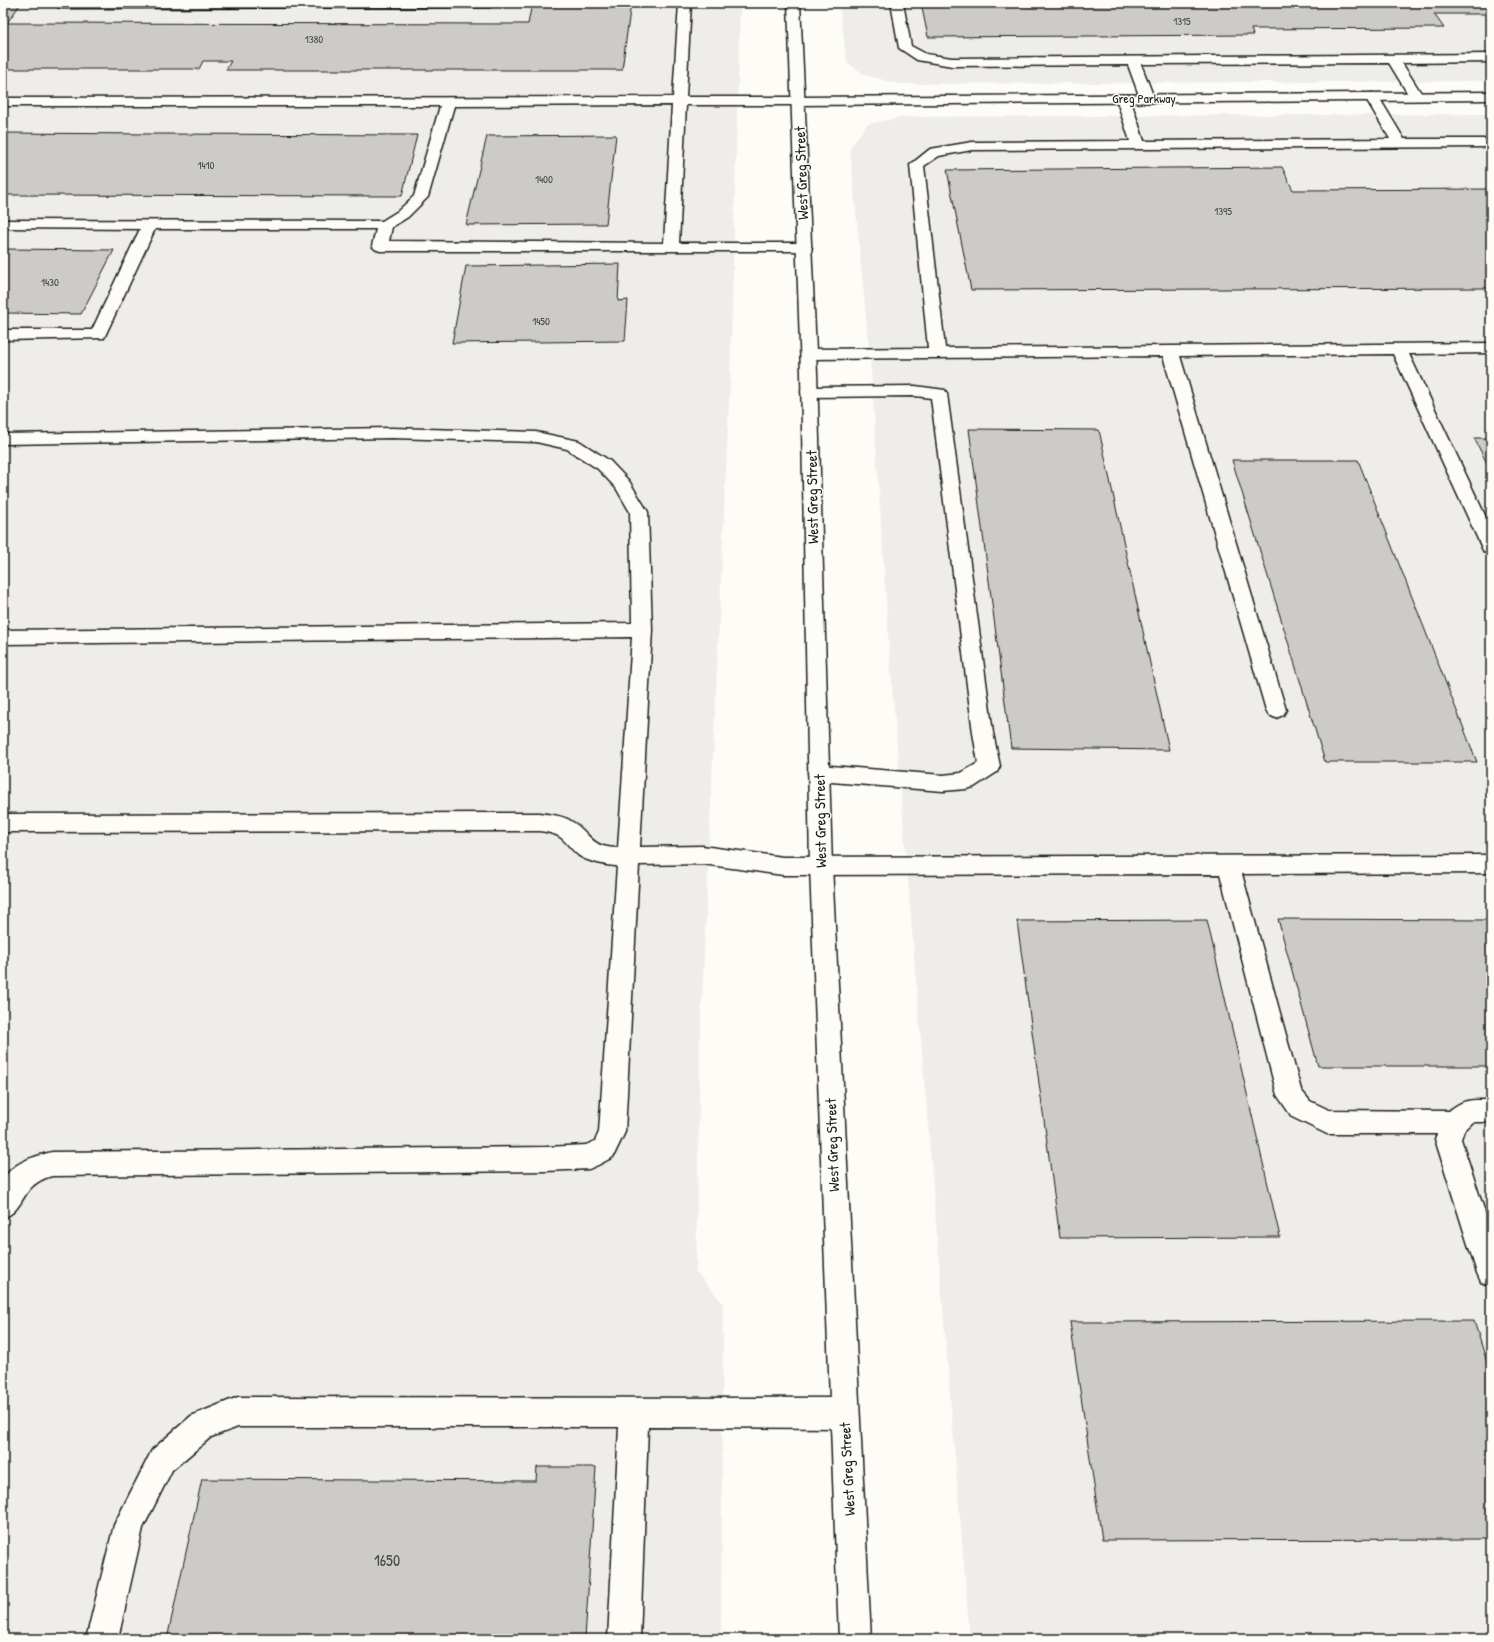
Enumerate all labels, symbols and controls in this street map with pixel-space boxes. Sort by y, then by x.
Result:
house number: 1315 [1173,14,1191,28]
house number: 1380 [305,32,323,46]
street label: Greg Parkway [1112,89,1176,107]
street label: West Greg Street [789,125,813,220]
house number: 1410 [197,158,215,172]
house number: 1400 [535,172,553,186]
house number: 1395 [1214,204,1232,218]
house number: 1430 [41,275,59,289]
house number: 1450 [532,314,550,328]
street label: West Greg Street [801,449,823,544]
street label: West Greg Street [809,773,831,868]
street label: West Greg Street [820,1097,844,1192]
street label: West Greg Street [834,1421,860,1516]
house number: 1650 [374,1549,400,1571]

